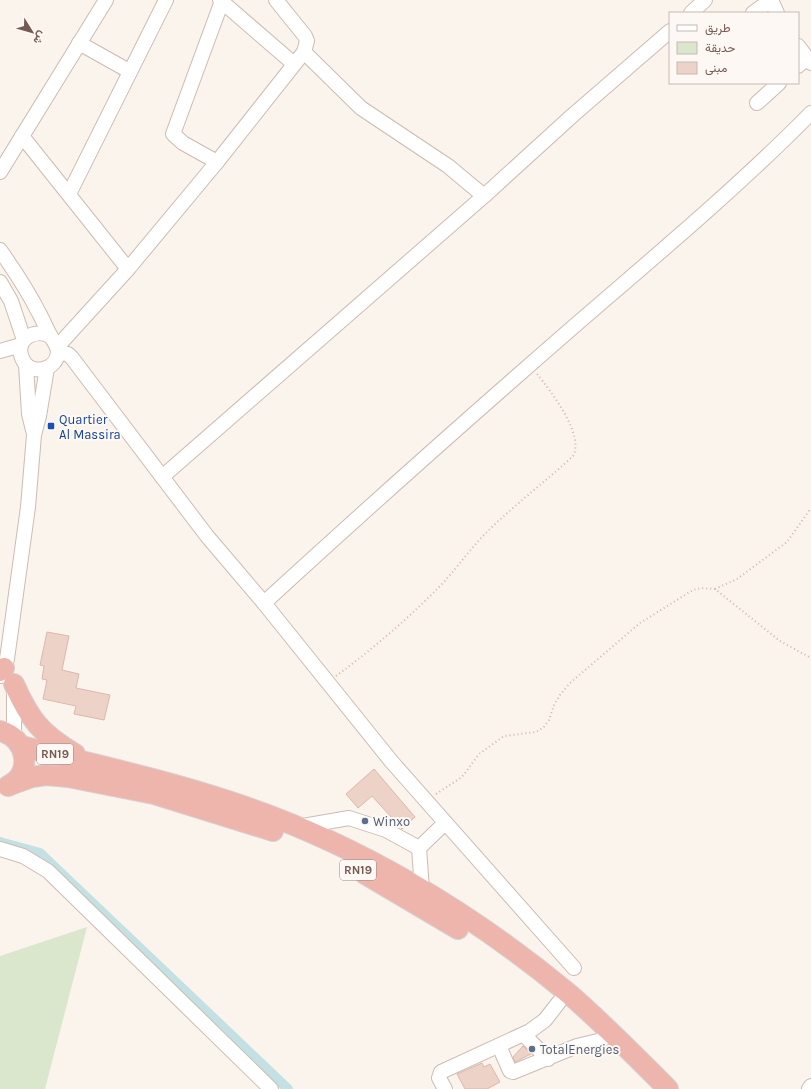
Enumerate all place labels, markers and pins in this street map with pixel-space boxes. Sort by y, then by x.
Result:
place label: Quartier Al Massira [59,412,121,442]
marker: Quartier Al Massira [46,421,56,431]
place label: Winxo [373,814,410,829]
marker: Winxo [360,816,370,826]
place label: TotalEnergies [540,1042,619,1057]
marker: TotalEnergies [527,1044,537,1054]

